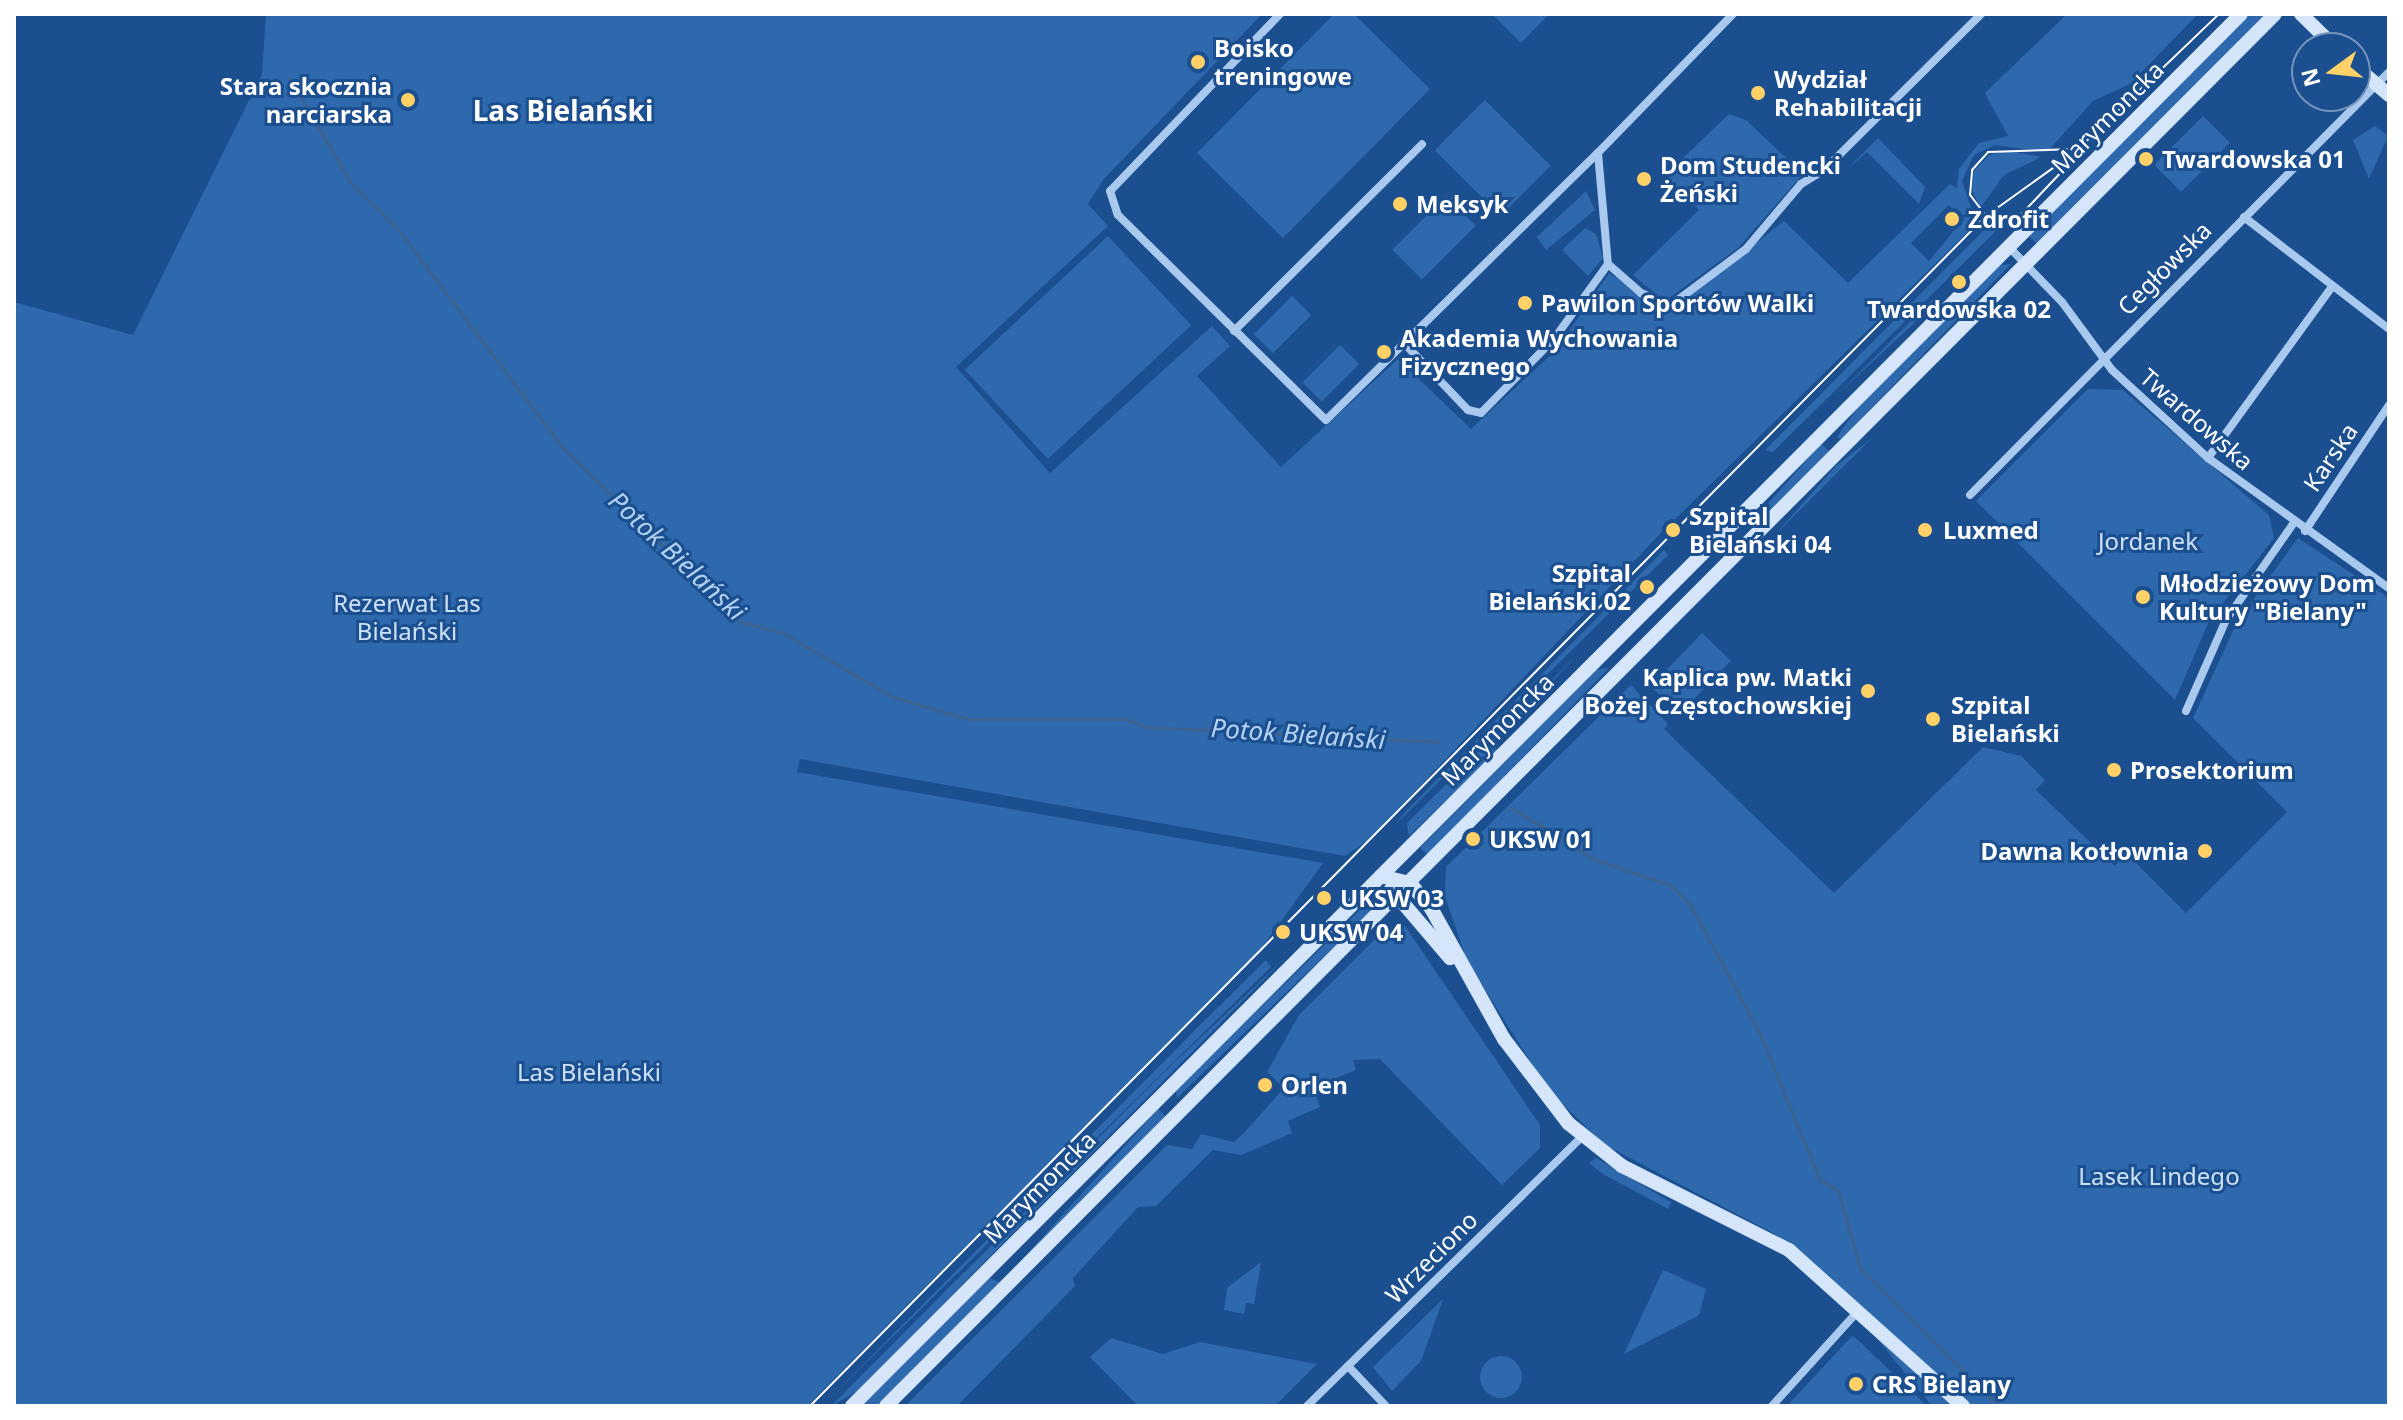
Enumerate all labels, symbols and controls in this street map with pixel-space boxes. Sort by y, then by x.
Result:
north arrow [2291,32,2371,112]
place label: Boisko treningowe [1214,34,1352,90]
marker: Boisko treningowe [1189,53,1207,71]
street label: Marymoncka [2045,55,2169,179]
place label: Wydział Rehabilitacji [1774,65,1922,121]
text: N [2293,65,2327,90]
place label: Stara skocznia narciarska [220,72,392,128]
marker: Wydział Rehabilitacji [1749,84,1767,102]
marker: Stara skocznia narciarska [399,91,417,109]
district label: Las Bielański [473,93,653,127]
place label: Twardowska 01 [2162,145,2346,173]
marker: Twardowska 01 [2137,150,2155,168]
place label: Dom Studencki Żeński [1660,151,1841,207]
marker: Dom Studencki Żeński [1635,170,1653,188]
place label: Meksyk [1416,190,1508,218]
marker: Meksyk [1391,195,1409,213]
place label: Zdrofit [1968,205,2049,233]
marker: Zdrofit [1943,210,1961,228]
street label: Cegłowska [2111,215,2217,321]
marker: Twardowska 02 [1950,273,1968,291]
place label: Pawilon Sportów Walki [1541,289,1814,317]
marker: Pawilon Sportów Walki [1516,294,1534,312]
place label: Twardowska 02 [1867,295,2051,323]
place label: Akademia Wychowania Fizycznego [1400,324,1678,380]
marker: Akademia Wychowania Fizycznego [1375,343,1393,361]
street label: Twardowska [2135,362,2259,476]
street label: Karska [2297,417,2363,497]
water label: Potok Bielański [602,485,752,627]
place label: Szpital Bielański 04 [1689,502,1831,558]
place label: Luxmed [1943,516,2039,544]
marker: Luxmed [1914,519,1936,541]
marker: Szpital Bielański 04 [1664,521,1682,539]
park label: Jordanek [2098,527,2198,555]
place label: Szpital Bielański 02 [1489,559,1631,615]
place label: Młodzieżowy Dom Kultury "Bielany" [2159,569,2375,625]
marker: Szpital Bielański 02 [1638,578,1656,596]
marker: Młodzieżowy Dom Kultury "Bielany" [2134,588,2152,606]
park label: Rezerwat Las Bielański [333,589,481,645]
place label: Kaplica pw. Matki Bożej Częstochowskiej [1584,663,1852,719]
street label: Marymoncka [1435,667,1559,791]
marker: Kaplica pw. Matki Bożej Częstochowskiej [1859,682,1877,700]
place label: Szpital Bielański [1951,691,2060,747]
marker: Szpital Bielański [1922,708,1944,730]
water label: Potok Bielański [1210,712,1386,756]
place label: Prosektorium [2130,756,2294,784]
marker: Prosektorium [2105,761,2123,779]
place label: UKSW 01 [1489,825,1593,853]
marker: UKSW 01 [1464,830,1482,848]
place label: Dawna kotłownia [1980,837,2189,865]
marker: Dawna kotłownia [2196,842,2214,860]
place label: UKSW 03 [1340,884,1444,912]
marker: UKSW 03 [1315,889,1333,907]
place label: UKSW 04 [1299,918,1403,946]
marker: UKSW 04 [1274,923,1292,941]
park label: Las Bielański [517,1058,661,1086]
place label: Orlen [1281,1071,1348,1099]
marker: Orlen [1256,1076,1274,1094]
street label: Marymoncka [977,1125,1101,1249]
park label: Lasek Lindego [2078,1162,2240,1190]
street label: Wrzeciono [1379,1205,1483,1309]
place label: CRS Bielany [1872,1370,2011,1398]
marker: CRS Bielany [1847,1375,1865,1393]

